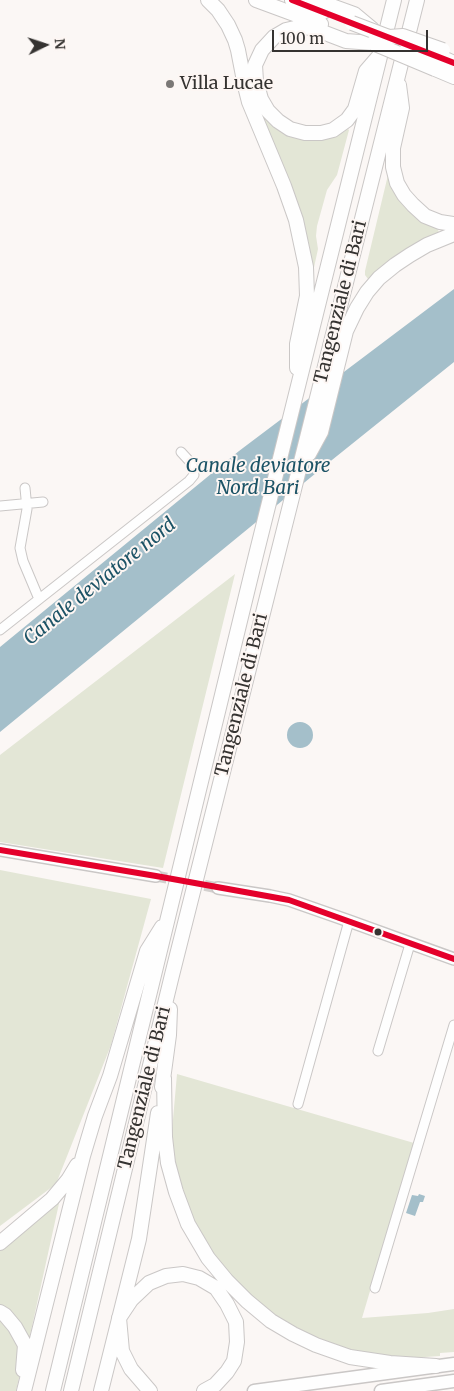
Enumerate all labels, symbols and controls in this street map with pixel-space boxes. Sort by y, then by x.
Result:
north arrow [20,20,70,70]
scale bar [274,20,430,52]
text: 100 m [280,29,324,48]
text: N [51,38,69,50]
place label: Villa Lucae [180,73,273,95]
marker: Villa Lucae [164,78,176,90]
street label: Tangenziale di Bari [310,218,372,386]
water label: Canale deviatore Nord Bari [185,456,331,500]
water label: Canale deviatore nord [19,514,181,650]
street label: Tangenziale di Bari [211,611,273,779]
unlabelled marker [373,927,383,937]
street label: Tangenziale di Bari [114,1004,176,1172]

